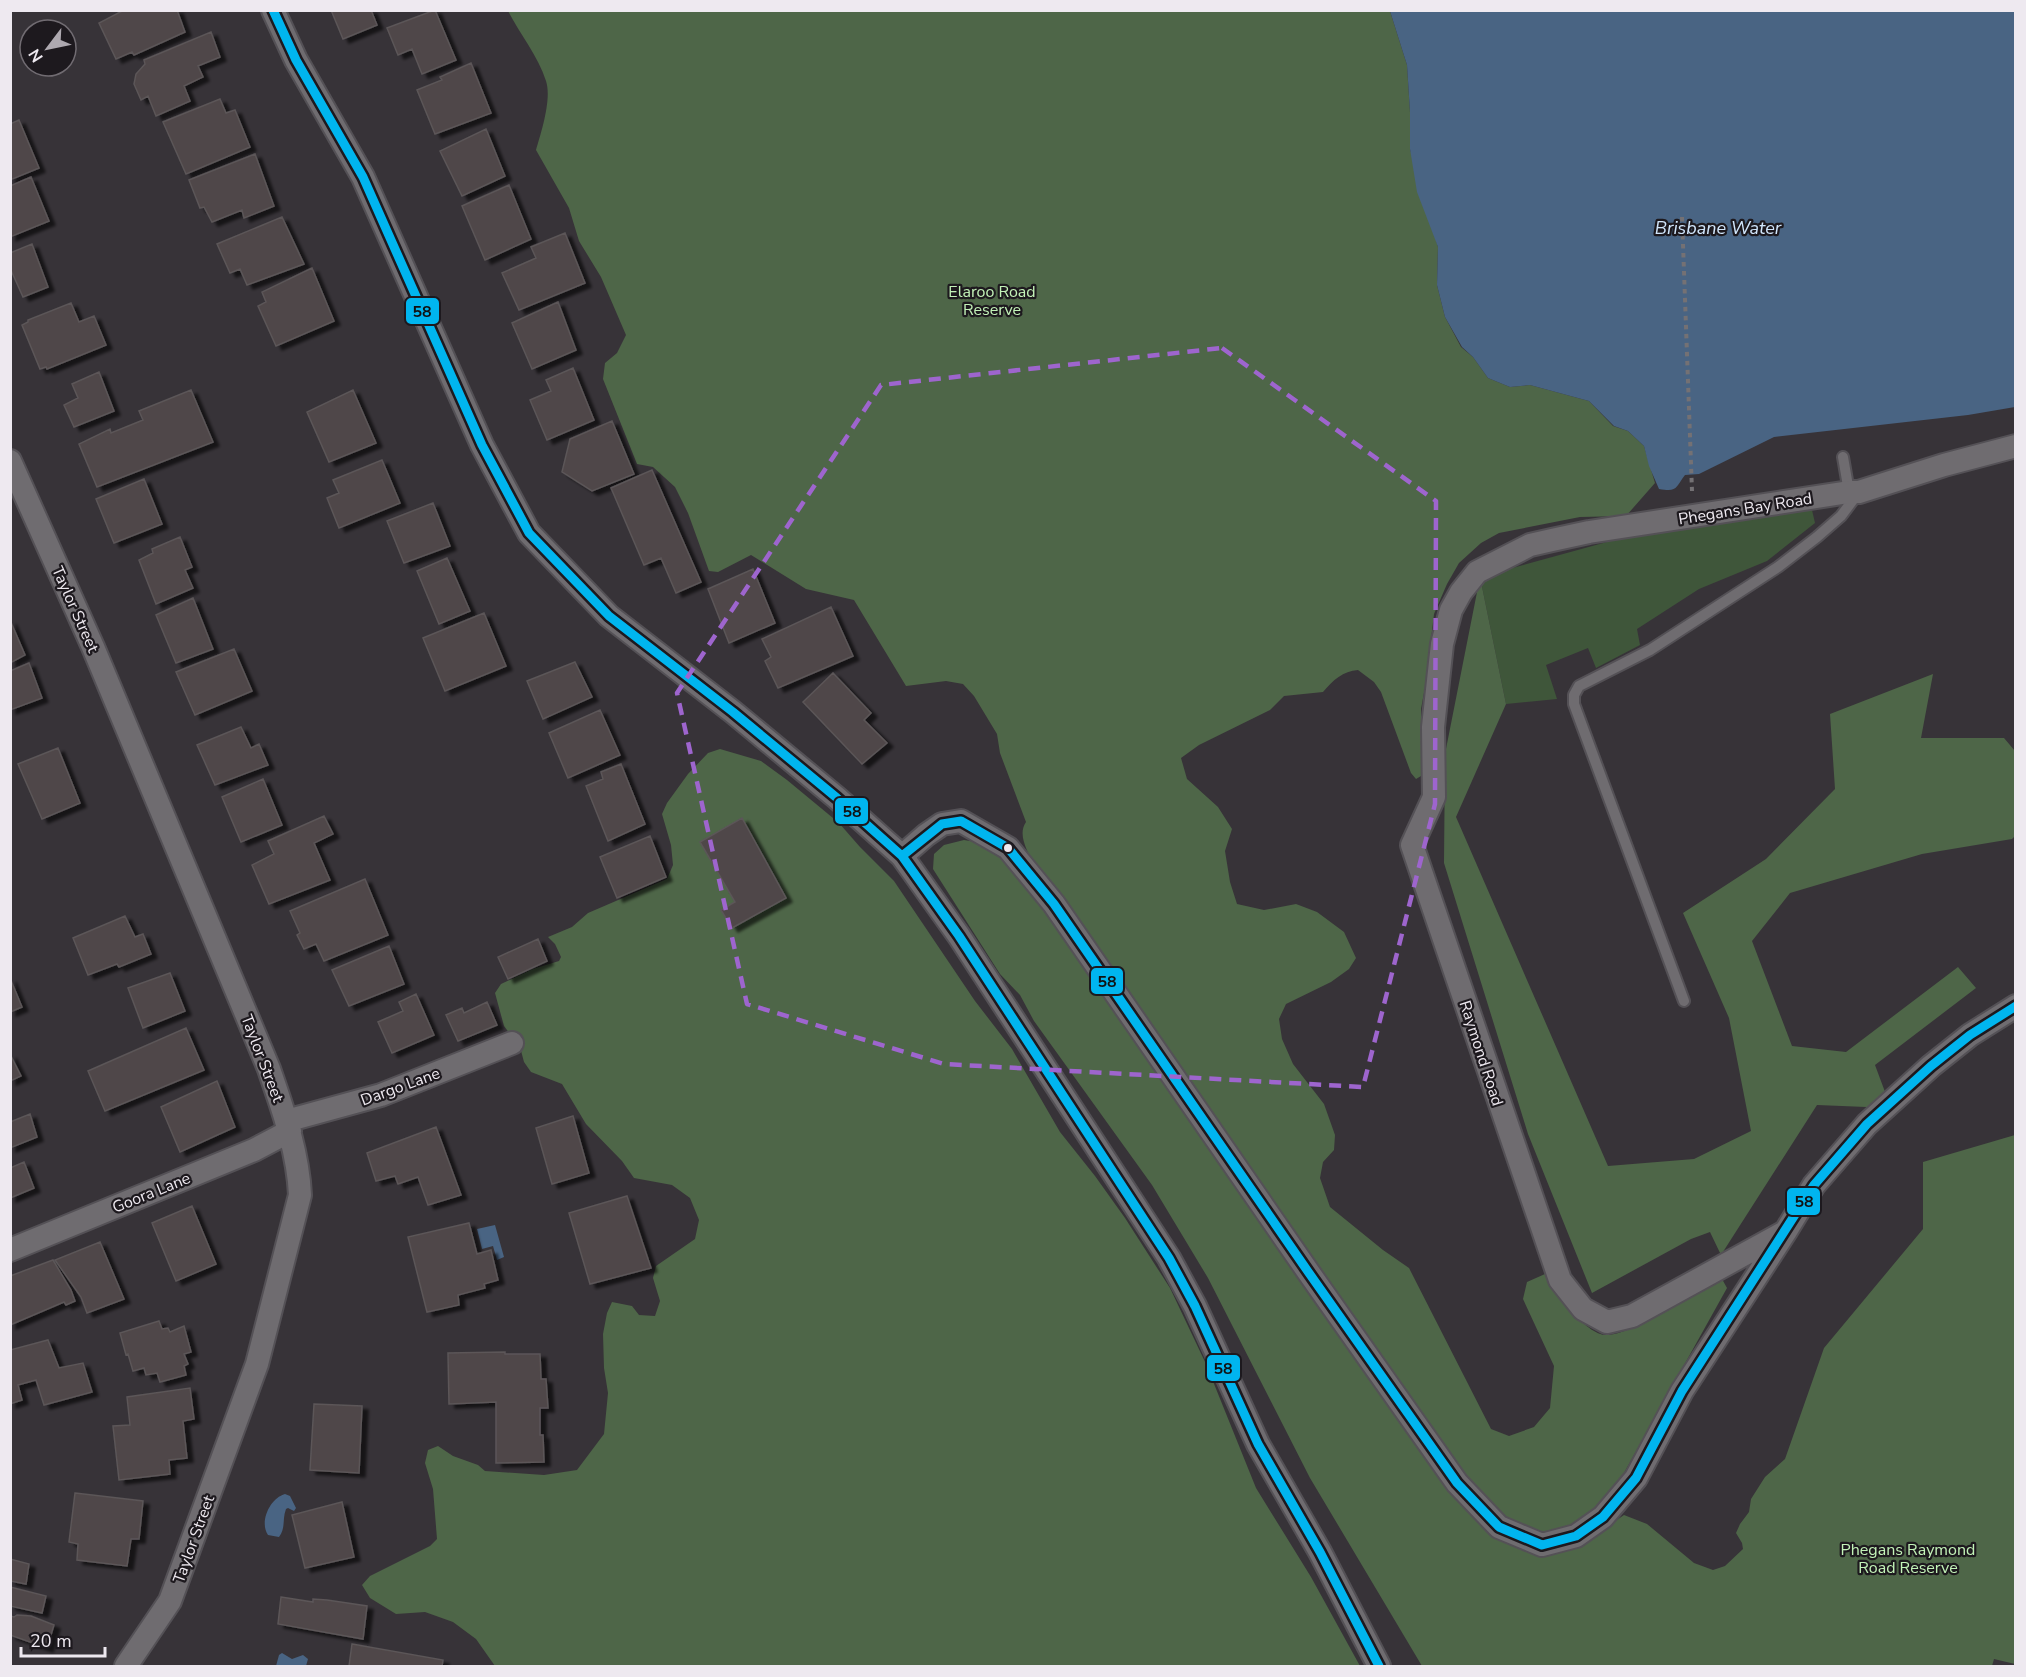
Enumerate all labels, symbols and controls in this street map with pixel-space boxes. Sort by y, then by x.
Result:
north arrow [18,18,78,78]
text: N [24,45,49,66]
water label: Brisbane Water [1655,216,1782,240]
park label: Elaroo Road Reserve [948,281,1036,321]
line badge: 58 [405,297,440,325]
text: 58 [412,301,432,323]
street label: Phegans Bay Road [1677,488,1814,530]
street label: Taylor Street [46,563,104,656]
line badge: 58 [834,797,869,825]
text: 58 [842,801,862,823]
unlabelled marker [1002,842,1014,854]
line badge: 58 [1090,967,1124,995]
text: 58 [1097,971,1117,993]
street label: Raymond Road [1454,998,1508,1109]
street label: Taylor Street [235,1011,289,1106]
street label: Dargo Lane [358,1062,443,1111]
street label: Goora Lane [109,1167,194,1219]
line badge: 58 [1786,1187,1821,1216]
text: 58 [1794,1191,1814,1213]
line badge: 58 [1206,1354,1241,1382]
text: 58 [1213,1358,1233,1380]
street label: Taylor Street [168,1492,220,1586]
park label: Phegans Raymond Road Reserve [1841,1539,1975,1579]
scale bar [21,1620,105,1658]
text: 20 m [30,1629,72,1653]

